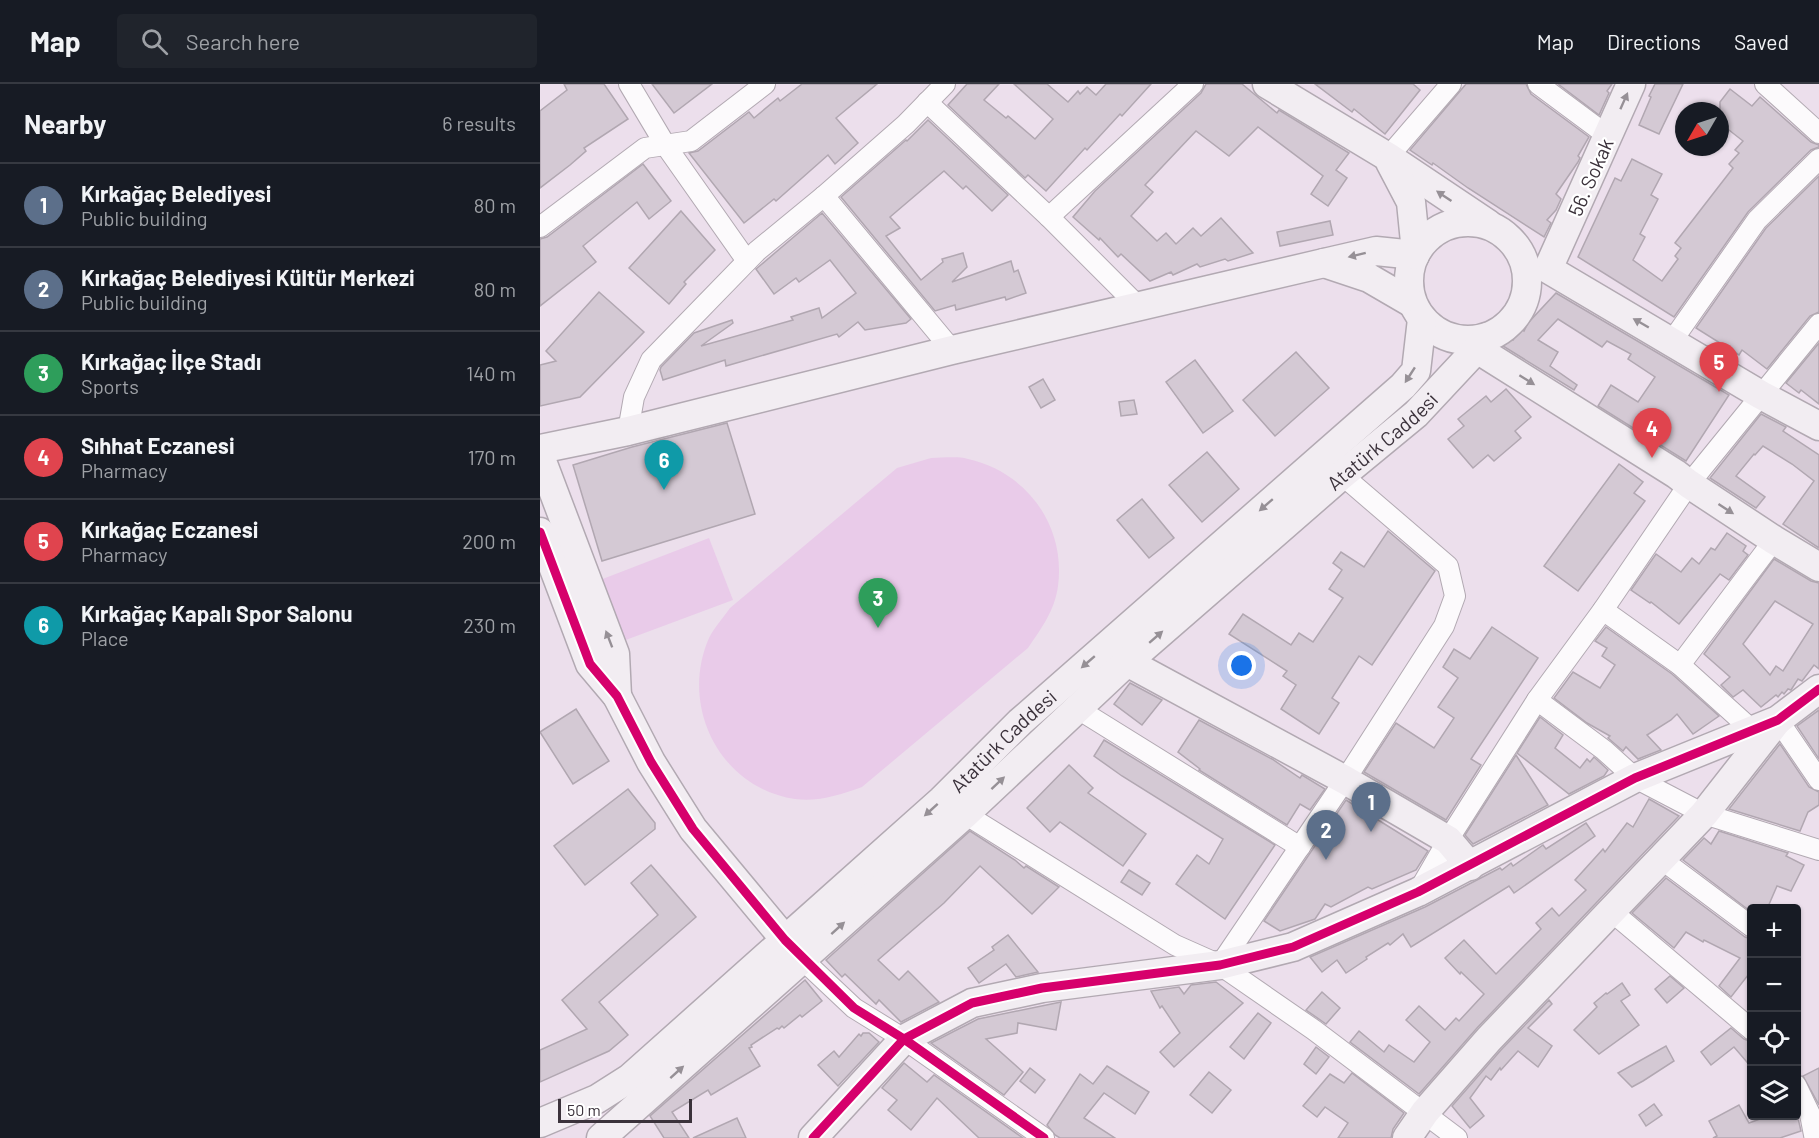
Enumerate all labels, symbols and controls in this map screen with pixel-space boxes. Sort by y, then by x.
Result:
search box [117,14,537,68]
text: Map [30,24,81,58]
icon: search [138,25,171,58]
text: Search here [186,28,300,54]
text: Map [1537,29,1574,54]
text: Directions [1607,29,1701,54]
text: Saved [1734,29,1789,54]
one-way arrow [1619,92,1628,109]
north arrow [1675,102,1729,156]
text: Nearby [24,108,106,139]
text: 6 results [442,111,516,135]
street label: 56. Sokak [1562,134,1618,220]
text: Kırkağaç Belediyesi [81,180,271,206]
one-way arrow [1437,190,1453,202]
text: 1 [40,193,47,217]
text: 80 m [474,193,516,217]
text: Public building [81,206,207,230]
one-way arrow [1348,251,1366,261]
text: Kırkağaç Belediyesi Kültür Merkezi [81,264,415,290]
text: 2 [38,277,49,301]
text: 80 m [474,277,516,301]
text: Public building [81,290,207,314]
one-way arrow [1632,318,1649,328]
pin: 5 [1700,342,1738,392]
text: Kırkağaç İlçe Stadı [81,348,261,374]
text: 3 [38,361,49,385]
text: 140 m [466,361,516,385]
one-way arrow [1405,367,1416,384]
text: Sports [81,374,139,398]
one-way arrow [1519,375,1535,386]
street label: Atatürk Caddesi [1322,387,1442,495]
pin: 4 [1632,408,1672,458]
text: Sıhhat Eczanesi [81,432,235,458]
pin: 6 [644,440,684,490]
text: 4 [37,445,50,469]
text: 170 m [468,445,516,469]
text: Pharmacy [81,458,167,482]
one-way arrow [1258,499,1274,512]
one-way arrow [1717,503,1734,514]
text: Kırkağaç Eczanesi [81,516,258,542]
text: 5 [38,529,49,553]
text: 200 m [462,529,516,553]
text: Pharmacy [81,542,167,566]
pin: 3 [858,578,898,628]
text: Kırkağaç Kapalı Spor Salonu [81,600,353,626]
text: 6 [38,613,49,637]
text: 230 m [463,613,516,637]
text: Place [81,626,129,650]
one-way arrow [604,629,614,647]
one-way arrow [1148,631,1163,644]
your location [1227,651,1256,680]
one-way arrow [1081,655,1096,668]
street label: Atatürk Caddesi [945,684,1061,797]
one-way arrow [990,777,1004,791]
pin: 1 [1352,782,1390,832]
one-way arrow [923,803,938,817]
pin: 2 [1306,810,1346,860]
map controls [1747,904,1801,1120]
button: + [1747,904,1801,958]
one-way arrow [830,921,845,935]
button: − [1747,958,1801,1012]
button: locate [1747,1012,1801,1066]
one-way arrow [669,1065,684,1079]
button: layers [1747,1066,1801,1120]
scale bar [558,1096,692,1124]
text: 50 m [567,1100,601,1119]

